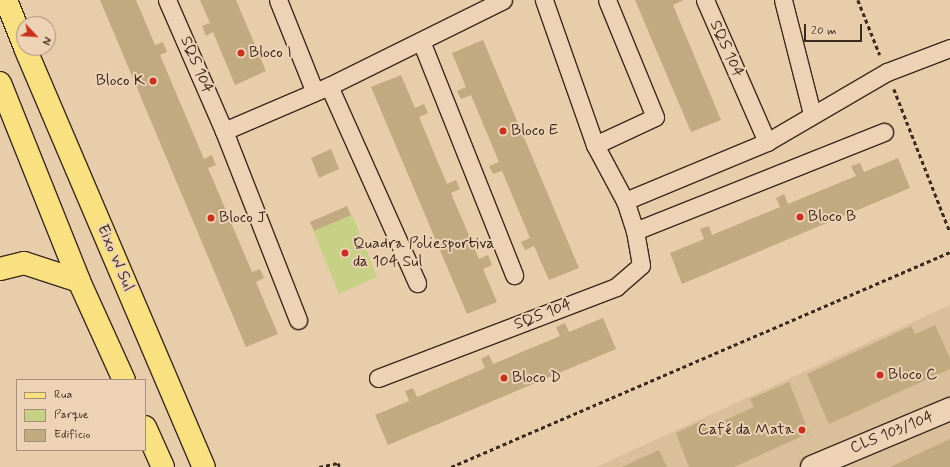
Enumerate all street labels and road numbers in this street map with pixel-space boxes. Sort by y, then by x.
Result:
street label: SQS 104 [705,18,747,80]
street label: SQS 104 [175,34,217,96]
street label: Eixo W Sul [92,221,138,295]
street label: SQS 104 [511,295,575,335]
street label: CLS 103/104 [847,408,937,458]

